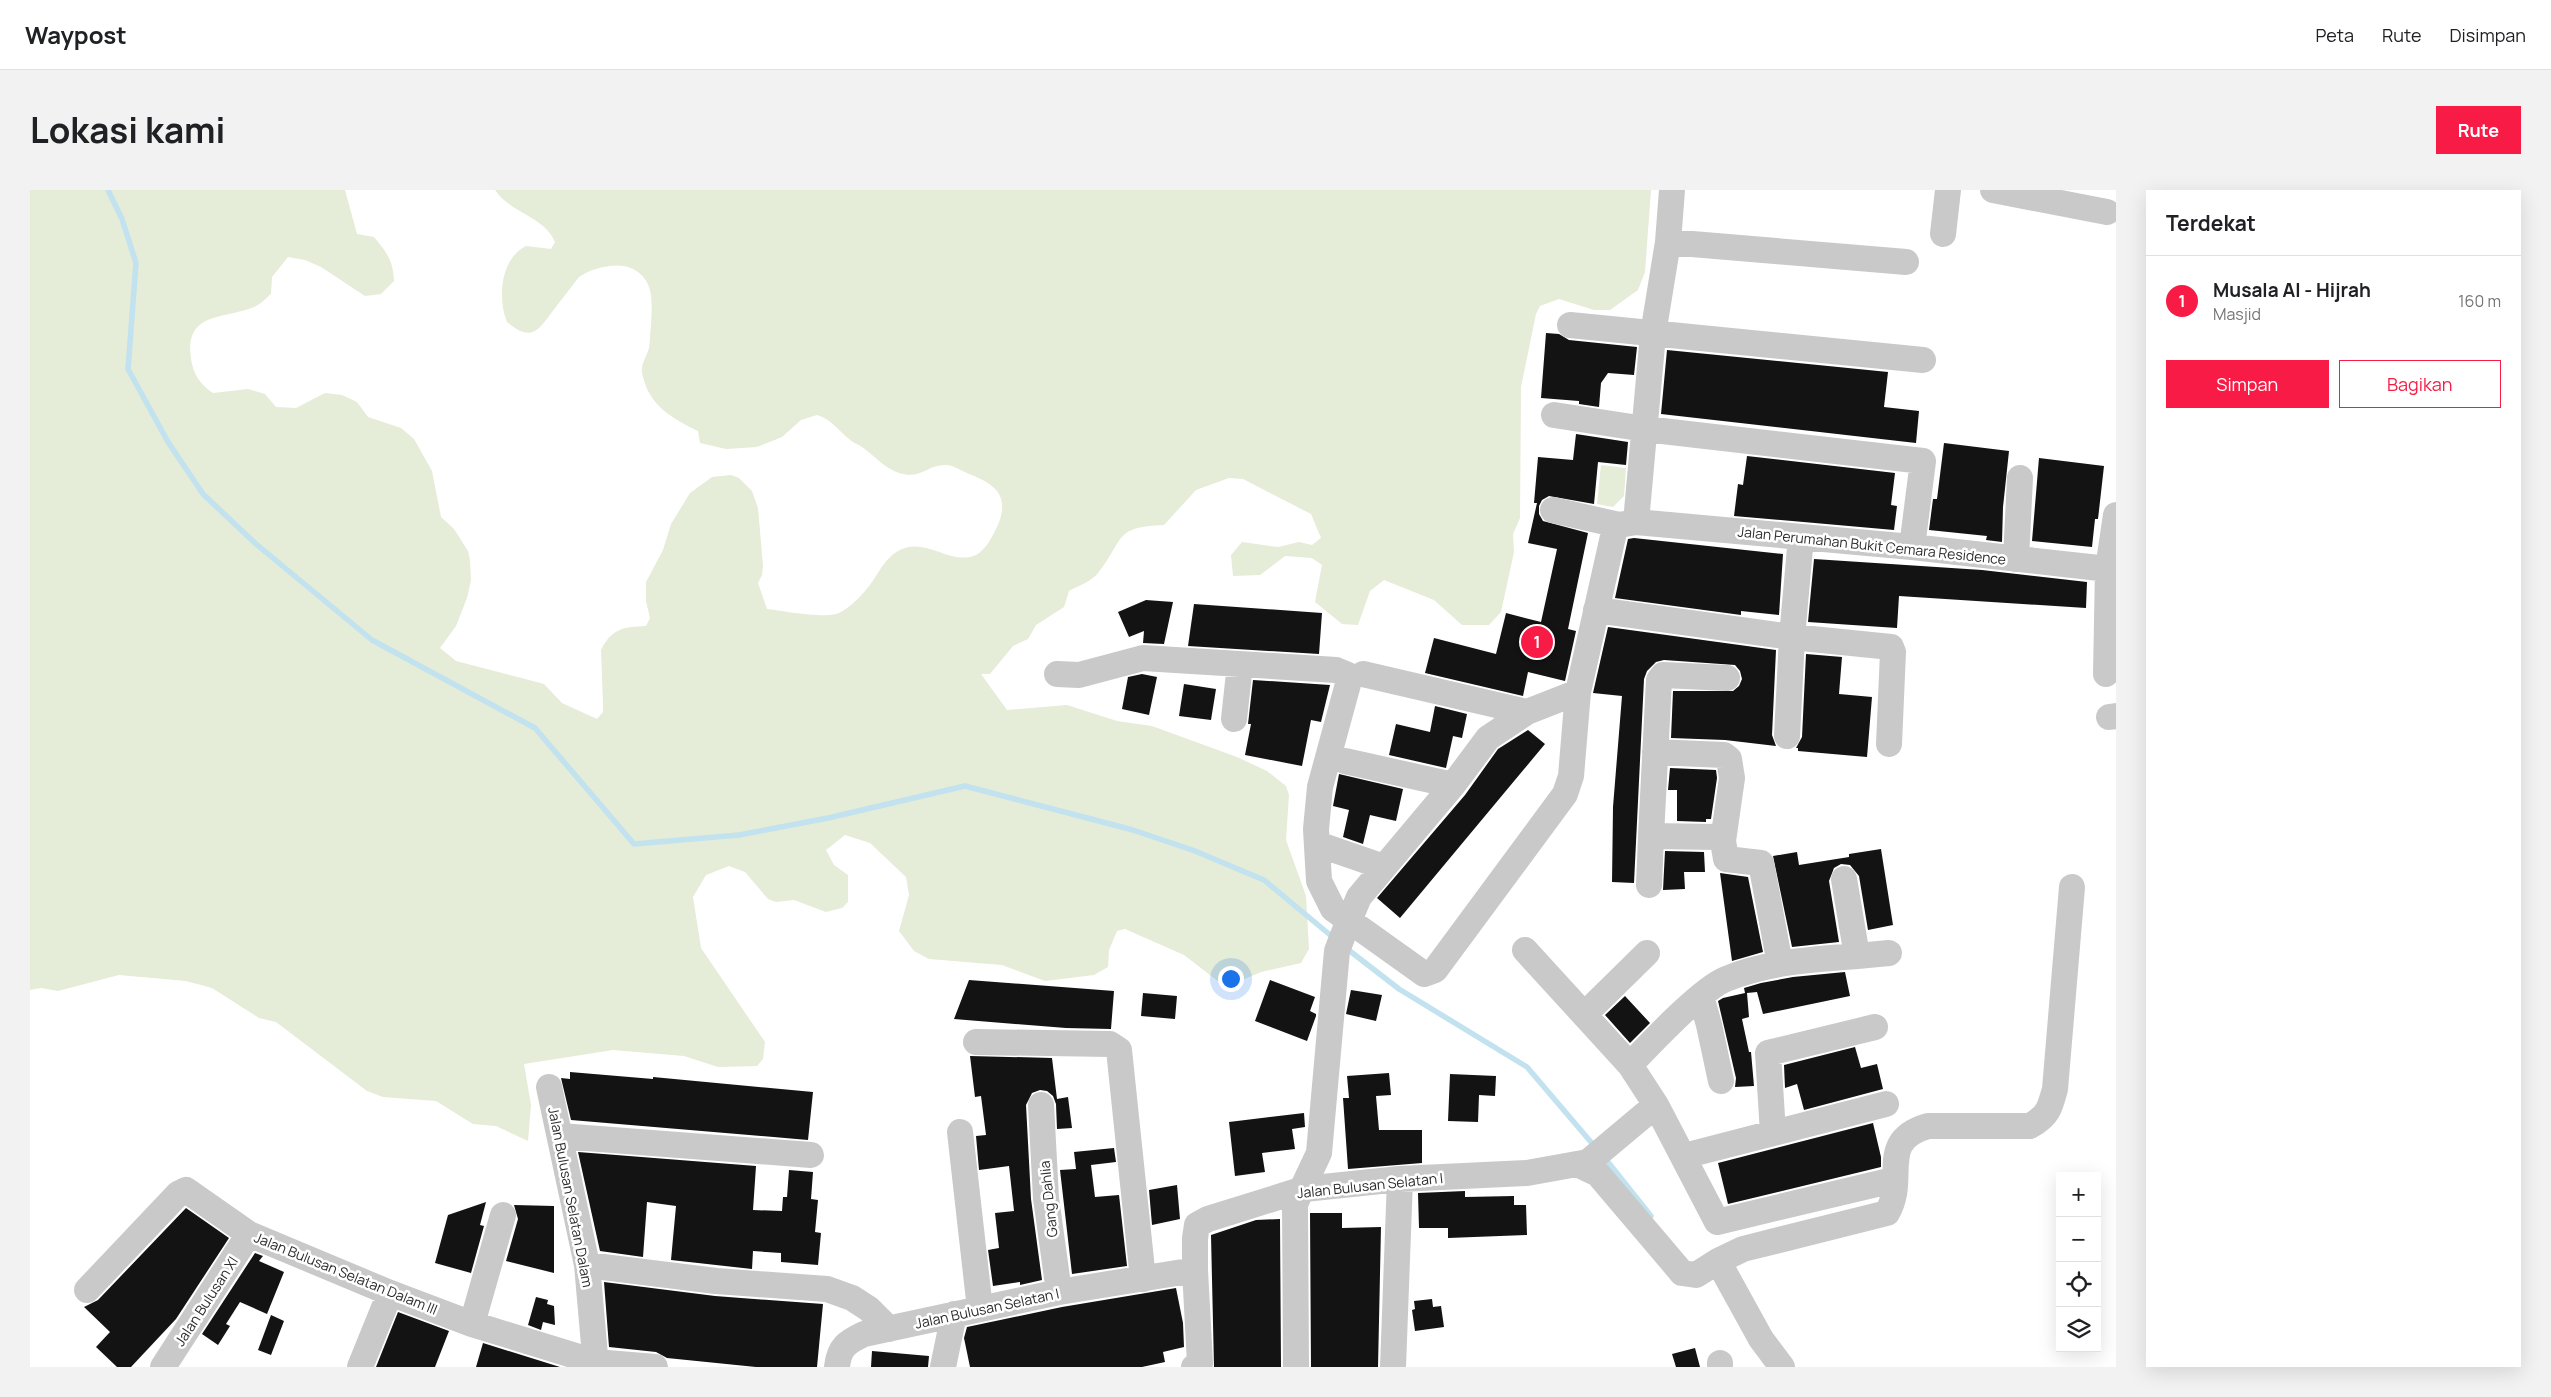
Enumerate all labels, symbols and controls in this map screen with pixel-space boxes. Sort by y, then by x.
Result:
text: Waypost [25,18,127,51]
text: Peta [2315,23,2354,47]
text: Rute [2382,23,2421,47]
text: Disimpan [2449,23,2526,47]
text: Lokasi kami [30,106,225,154]
button: Rute [2436,106,2521,154]
text: Terdekat [2166,209,2256,237]
text: Musala Al - Hijrah [2213,277,2371,303]
text: 1 [2178,290,2186,312]
text: 160 m [2458,290,2501,312]
text: Masjid [2213,303,2261,325]
button: Simpan [2166,360,2329,408]
button: Bagikan [2339,360,2501,408]
street label: Jalan Perumahan Bukit Cemara Residence [1737,521,2007,569]
pin: 1 [1521,623,1553,661]
your location [1218,966,1244,992]
street label: Jalan Bulusan Selatan Dalam [544,1105,598,1289]
street label: Gang Dahlia [1035,1160,1061,1238]
street label: Jalan Bulusan Selatan I [1296,1168,1444,1202]
map controls [2056,1172,2101,1352]
button: + [2056,1172,2101,1217]
button: − [2056,1217,2101,1262]
street label: Jalan Bulusan Selatan Dalam III [251,1227,441,1319]
street label: Jalan Bulusan XI [170,1253,242,1349]
button: locate [2056,1262,2101,1307]
street label: Jalan Bulusan Selatan I [913,1283,1061,1333]
button: layers [2056,1307,2101,1352]

